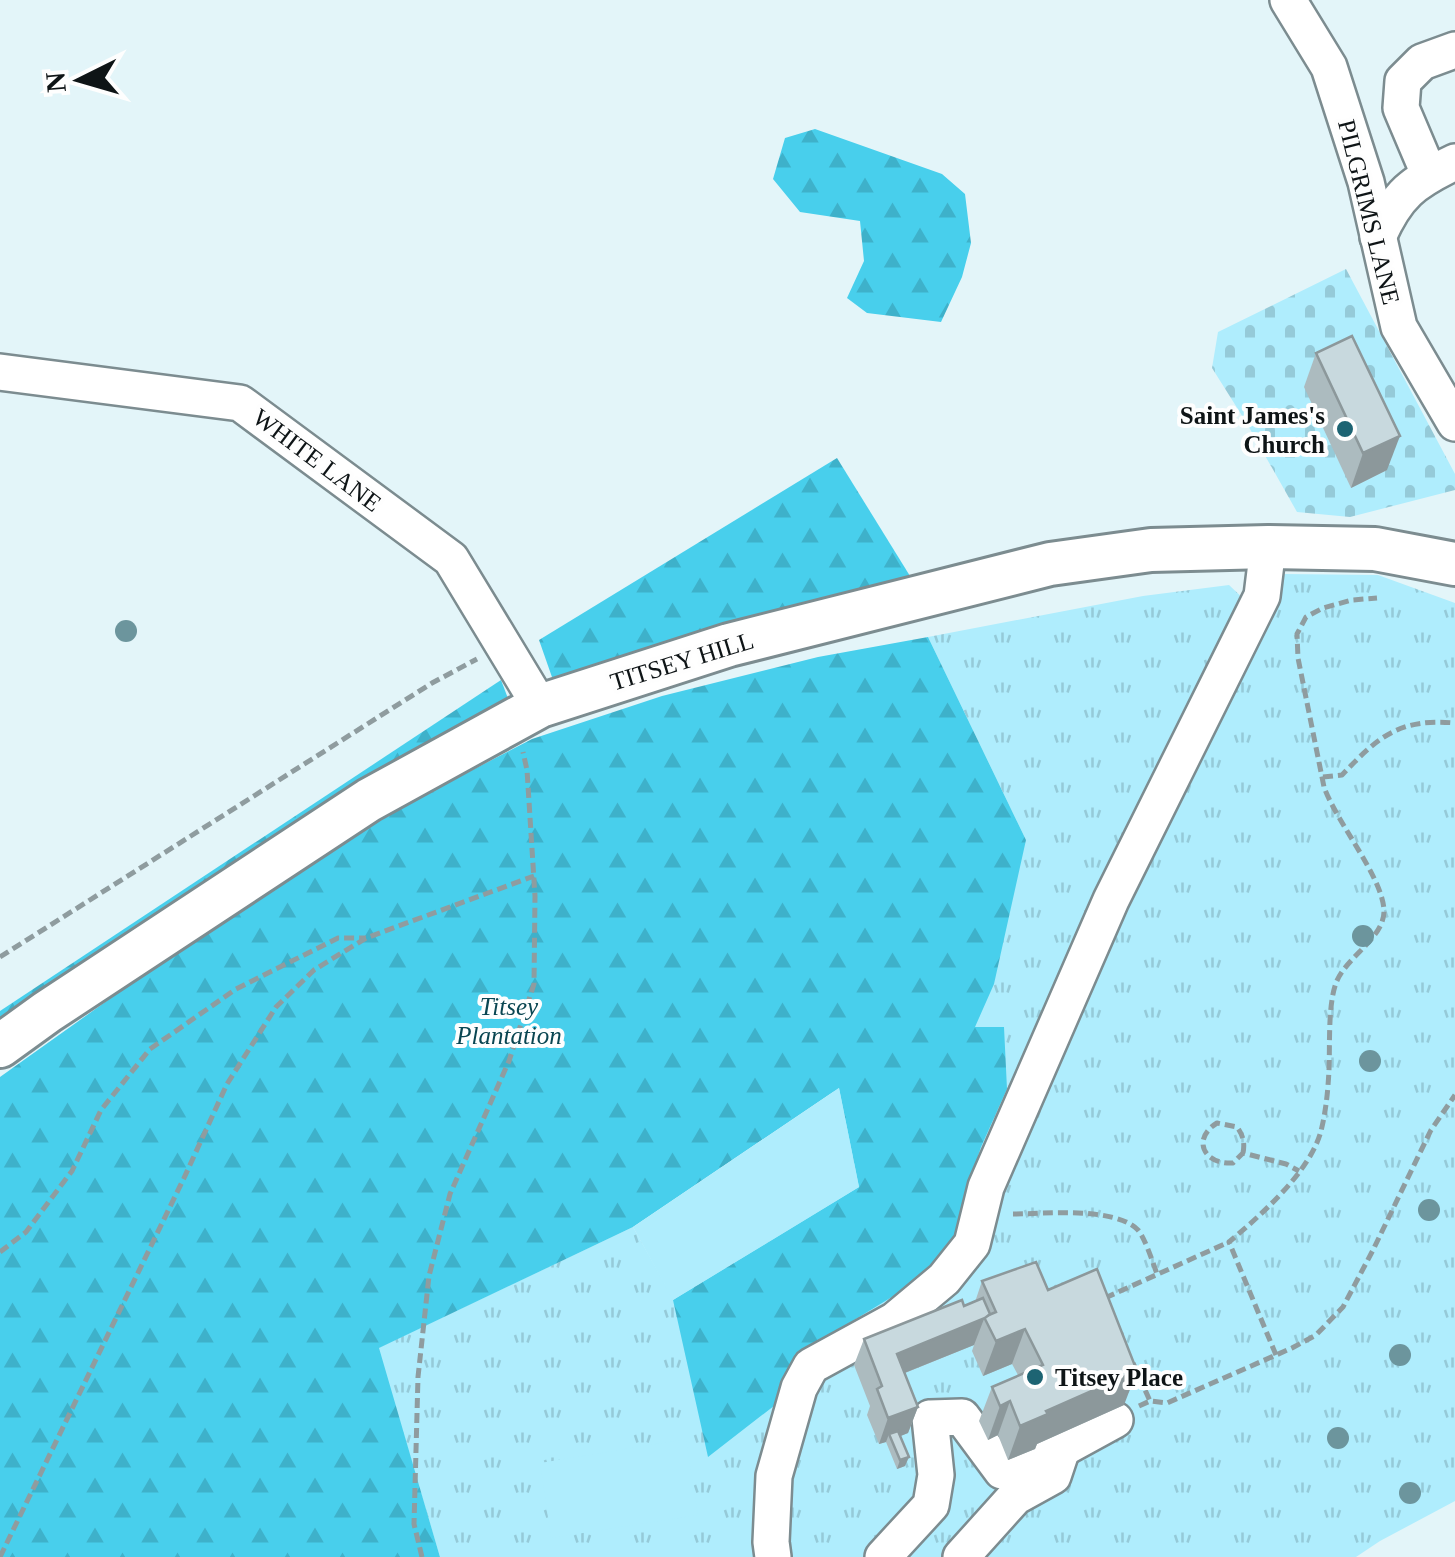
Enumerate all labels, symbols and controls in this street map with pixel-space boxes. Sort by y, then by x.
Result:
north arrow [30,30,130,130]
text: N [39,71,72,94]
street label: PILGRIMS LANE [1333,117,1405,307]
place label: Saint James's Church [1180,402,1325,458]
street label: WHITE LANE [248,403,386,517]
marker: Saint James's Church [1334,418,1356,440]
street label: TITSEY HILL [607,626,757,696]
park label: Titsey Plantation [455,993,562,1049]
place label: Titsey Place [1055,1364,1183,1391]
marker: Titsey Place [1024,1366,1046,1388]

